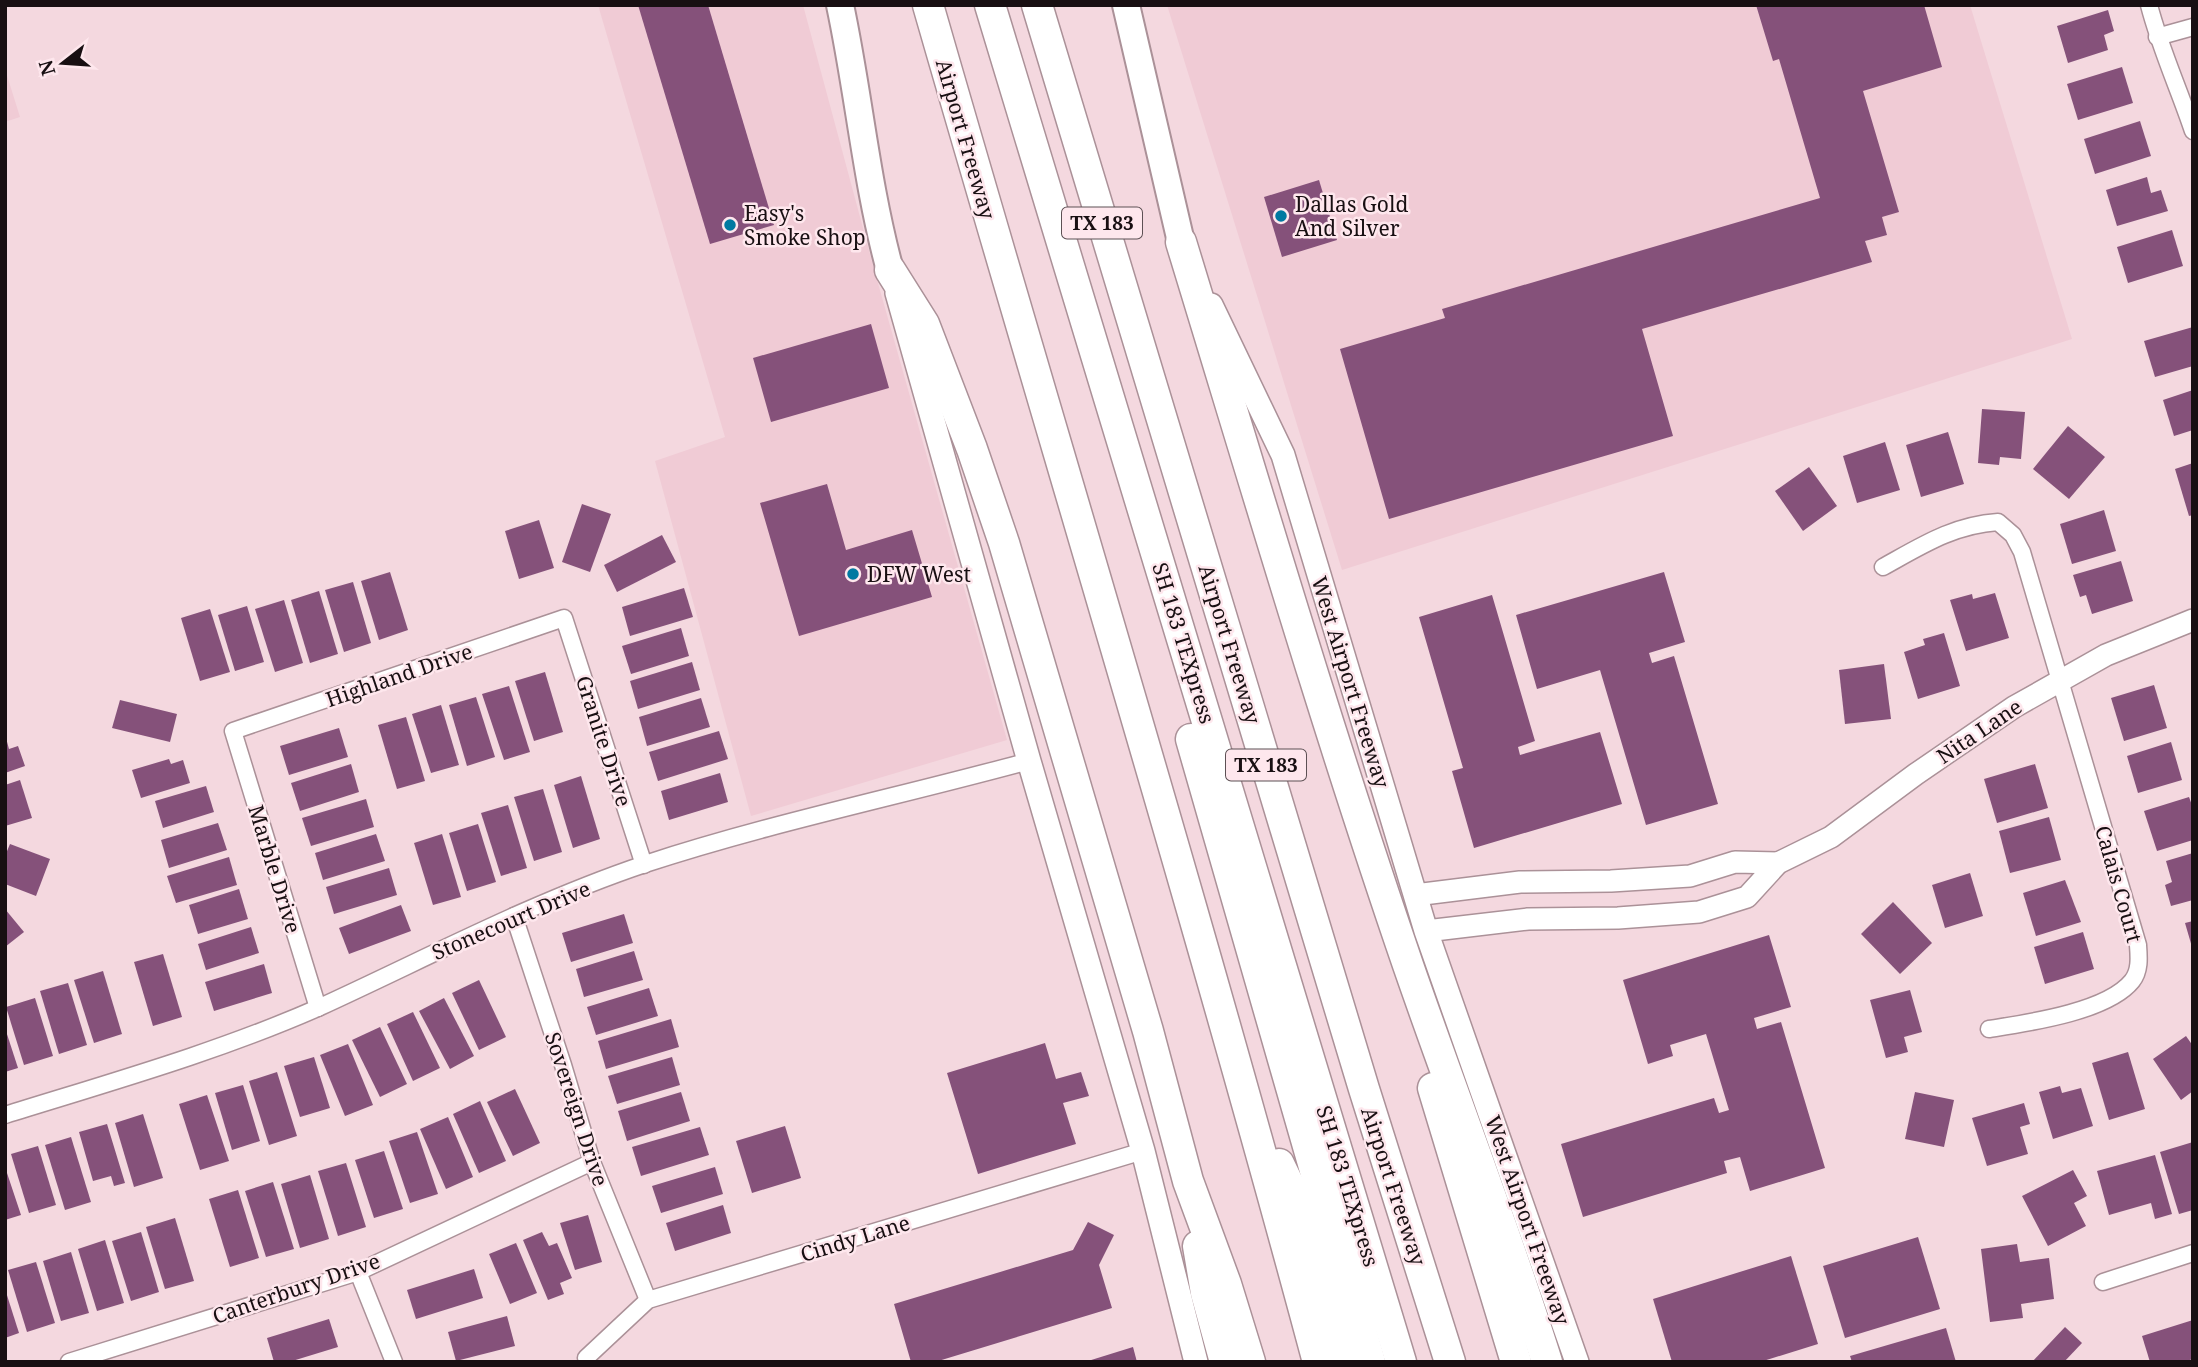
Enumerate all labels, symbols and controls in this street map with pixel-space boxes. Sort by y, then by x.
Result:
north arrow [28,28,98,98]
street label: Airport Freeway [930,56,1002,222]
text: N [32,57,61,79]
place label: Dallas Gold And Silver [1295,190,1408,242]
place label: Easy's Smoke Shop [744,199,866,251]
road number: TX 183 [1062,208,1142,238]
marker: Dallas Gold And Silver [1273,208,1289,224]
marker: Easy's Smoke Shop [722,217,738,233]
street label: SH 183 TEXpress [1146,559,1222,727]
place label: DFW West [867,560,971,588]
street label: Airport Freeway [1192,561,1268,727]
marker: DFW West [845,566,861,582]
street label: West Airport Freeway [1306,573,1397,791]
street label: Highland Drive [322,637,476,713]
street label: Granite Drive [570,672,638,810]
street label: Nita Lane [1931,692,2027,770]
road number: TX 183 [1226,750,1306,780]
street label: Marble Drive [242,801,308,937]
street label: Calais Court [2089,822,2149,946]
street label: Stonecourt Drive [428,874,594,966]
street label: Sovereign Drive [539,1028,615,1190]
street label: SH 183 TEXpress [1310,1102,1386,1270]
street label: Airport Freeway [1355,1103,1433,1269]
street label: West Airport Freeway [1479,1112,1577,1328]
street label: Cindy Lane [797,1208,913,1268]
street label: Canterbury Drive [208,1246,384,1330]

